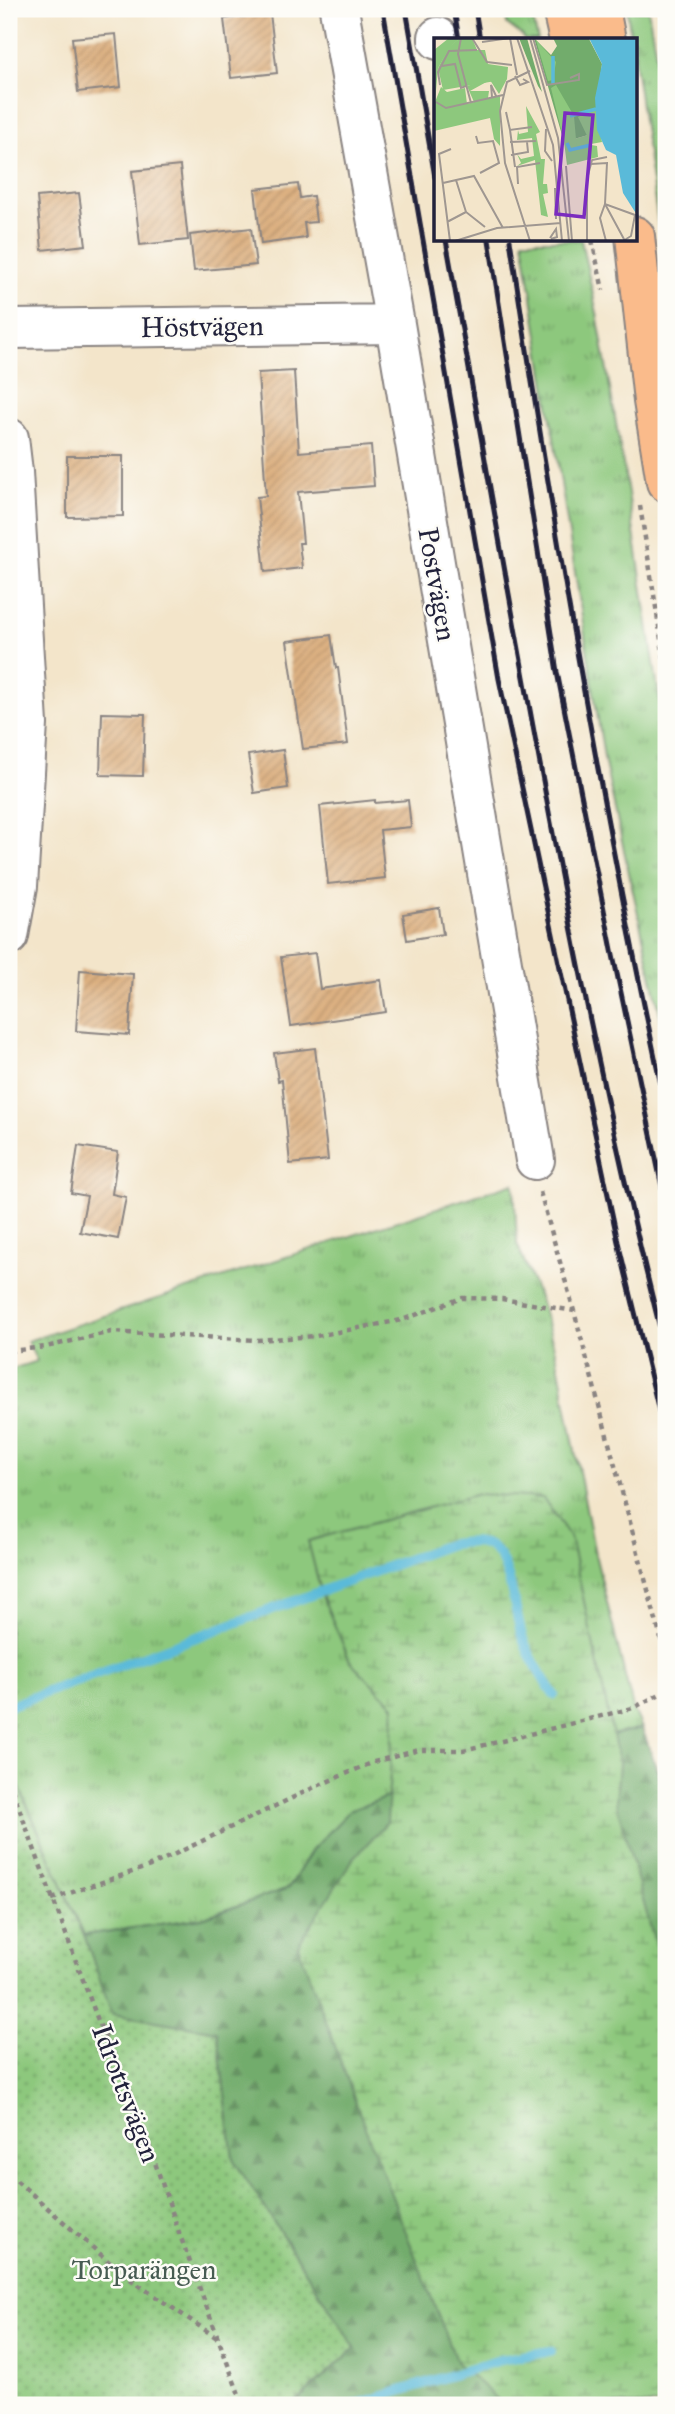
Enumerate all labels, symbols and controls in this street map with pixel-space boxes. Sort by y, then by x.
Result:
inset map [434,38,636,242]
street label: Höstvägen [140,308,264,345]
street label: Postvägen [410,524,465,644]
street label: Idrottsvägen [84,2019,169,2167]
park label: Torparängen [72,2252,216,2287]

